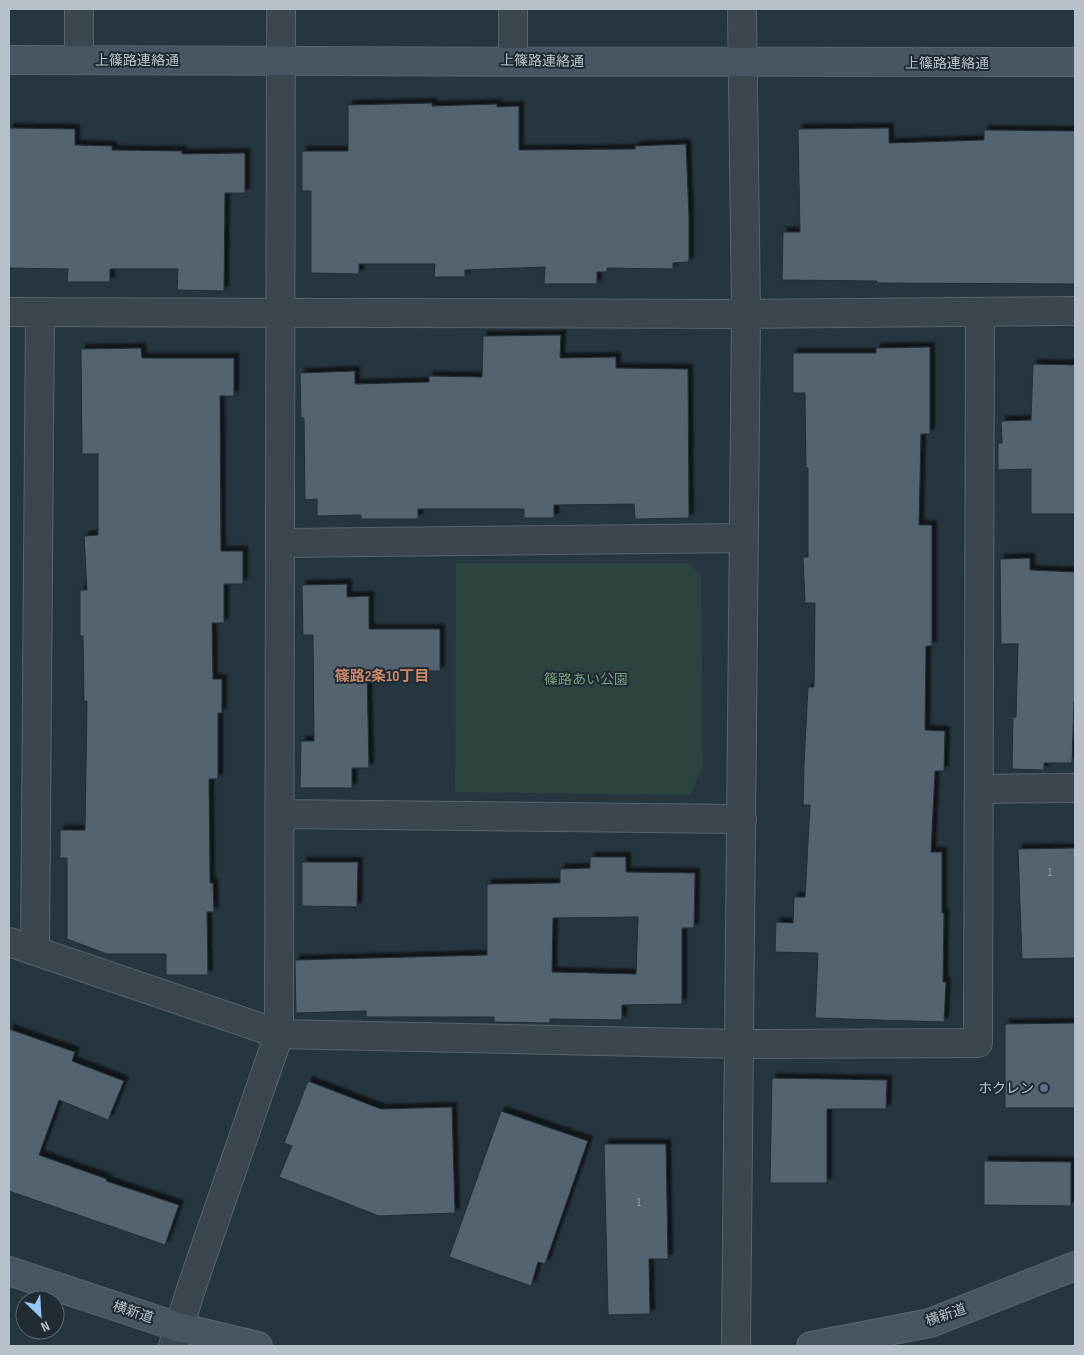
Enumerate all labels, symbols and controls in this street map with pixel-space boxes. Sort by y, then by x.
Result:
street label: 上篠路連絡通 [95,52,179,69]
street label: 上篠路連絡通 [500,52,584,70]
street label: 上篠路連絡通 [905,55,989,72]
district label: 篠路2条10丁目 [335,667,429,686]
park label: 篠路あい公園 [544,671,628,688]
house number: 1 [1048,866,1052,879]
place label: ホクレン [978,1080,1034,1097]
marker: ホクレン [1038,1082,1050,1094]
house number: 1 [637,1196,641,1209]
north arrow [15,1290,65,1340]
street label: 横新道 [110,1297,156,1327]
street label: 横新道 [923,1300,969,1330]
text: N [38,1317,52,1336]

